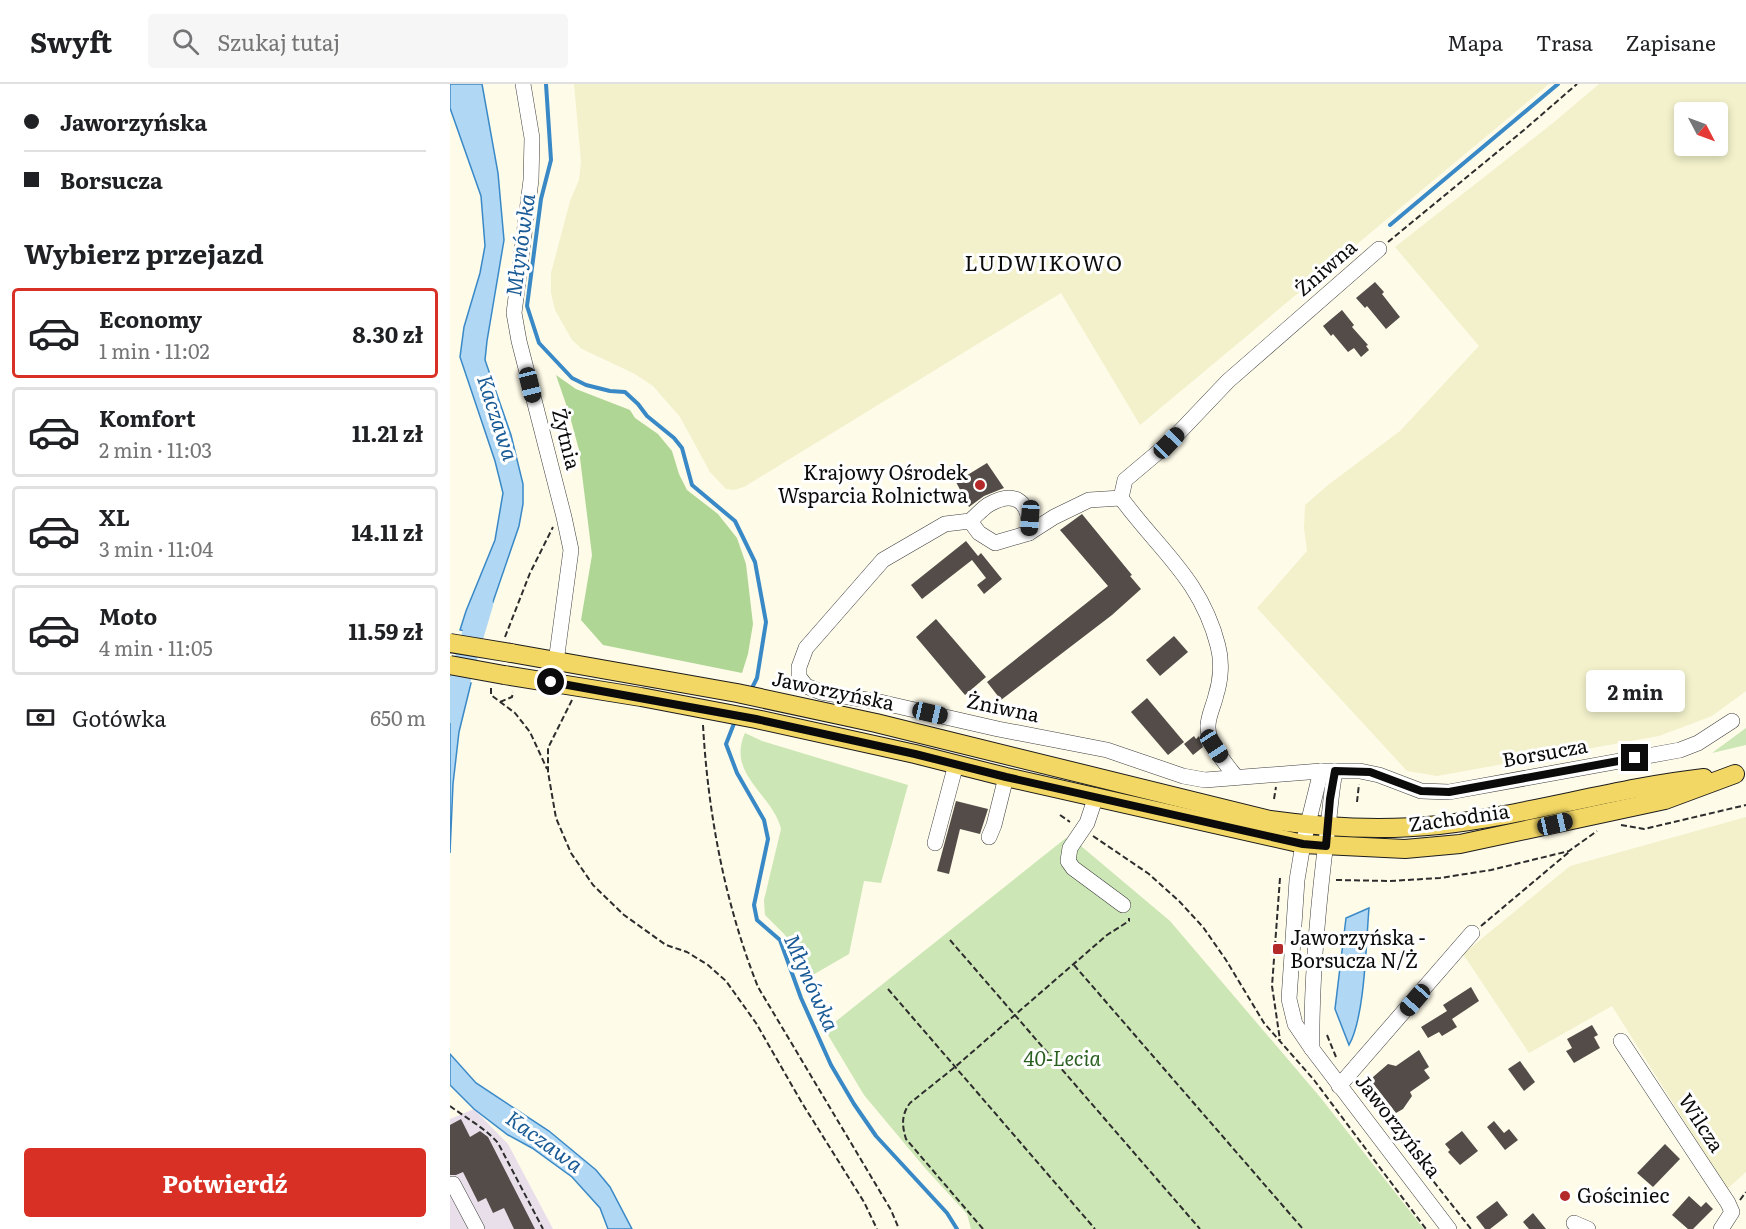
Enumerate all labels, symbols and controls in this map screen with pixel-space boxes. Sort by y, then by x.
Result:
search box [148,14,568,68]
text: Swyft [30,20,112,62]
icon: search [169,25,202,58]
text: Szukaj tutaj [217,25,340,58]
text: Mapa [1447,26,1503,57]
text: Trasa [1536,26,1593,57]
text: Zapisane [1626,26,1716,57]
north arrow [1674,102,1728,156]
map controls [1674,102,1728,156]
text: Jaworzyńska [60,105,207,138]
text: Borsucza [60,163,163,196]
water label: Młynówka [496,191,541,298]
street label: Żniwna [1287,231,1363,302]
text: Wybierz przejazd [24,232,264,272]
district label: LUDWIKOWO [964,246,1124,277]
text: Economy [99,302,202,335]
icon: car [27,306,81,360]
text: 8.30 zł [352,317,423,350]
text: 1 min · 11:02 [99,335,210,365]
car [517,365,543,405]
water label: Kaczawa [471,370,528,464]
text: Komfort [99,401,196,434]
icon: car [27,405,81,459]
street label: Żytnia [546,405,590,473]
text: 11.21 zł [352,416,423,449]
car [1150,424,1188,462]
text: 2 min · 11:03 [99,434,212,464]
place label: Krajowy Ośrodek Wsparcia Rolnictwa [778,456,969,509]
marker: Krajowy Ośrodek Wsparcia Rolnictwa [973,478,987,492]
car [1020,499,1040,537]
text: XL [99,500,130,533]
icon: car [27,504,81,558]
text: 14.11 zł [351,515,423,548]
text: 3 min · 11:04 [99,533,213,563]
text: Moto [99,599,157,632]
icon: car [27,603,81,657]
text: 11.59 zł [349,614,423,647]
text: 4 min · 11:05 [99,632,213,662]
street label: Jaworzyńska [769,661,898,717]
route start [537,668,564,695]
callout: 2 min [1586,671,1684,713]
text: 2 min [1608,676,1663,706]
street label: Żniwna [964,684,1043,728]
car [910,700,950,726]
icon: cash [24,701,57,734]
text: Gotówka [72,701,166,734]
text: 650 m [370,702,426,732]
car [1197,726,1231,766]
street label: Borsucza [1500,729,1590,773]
route end [1621,744,1648,771]
street label: Zachodnia [1406,794,1511,838]
car [1535,811,1575,837]
place label: Jaworzyńska - Borsucza N/Ż [1290,921,1426,974]
water label: Młynówka [778,928,848,1035]
marker: Jaworzyńska - Borsucza N/Ż [1271,942,1285,956]
car [1396,981,1434,1019]
park label: 40-Lecia [1023,1042,1101,1072]
street label: Jaworzyńska [1349,1066,1450,1183]
street label: Wilcza [1672,1086,1733,1158]
water label: Kaczawa [501,1101,590,1179]
button: Potwierdź [24,1148,426,1217]
place label: Gościniec [1577,1179,1669,1209]
marker: Gościniec [1558,1189,1572,1203]

